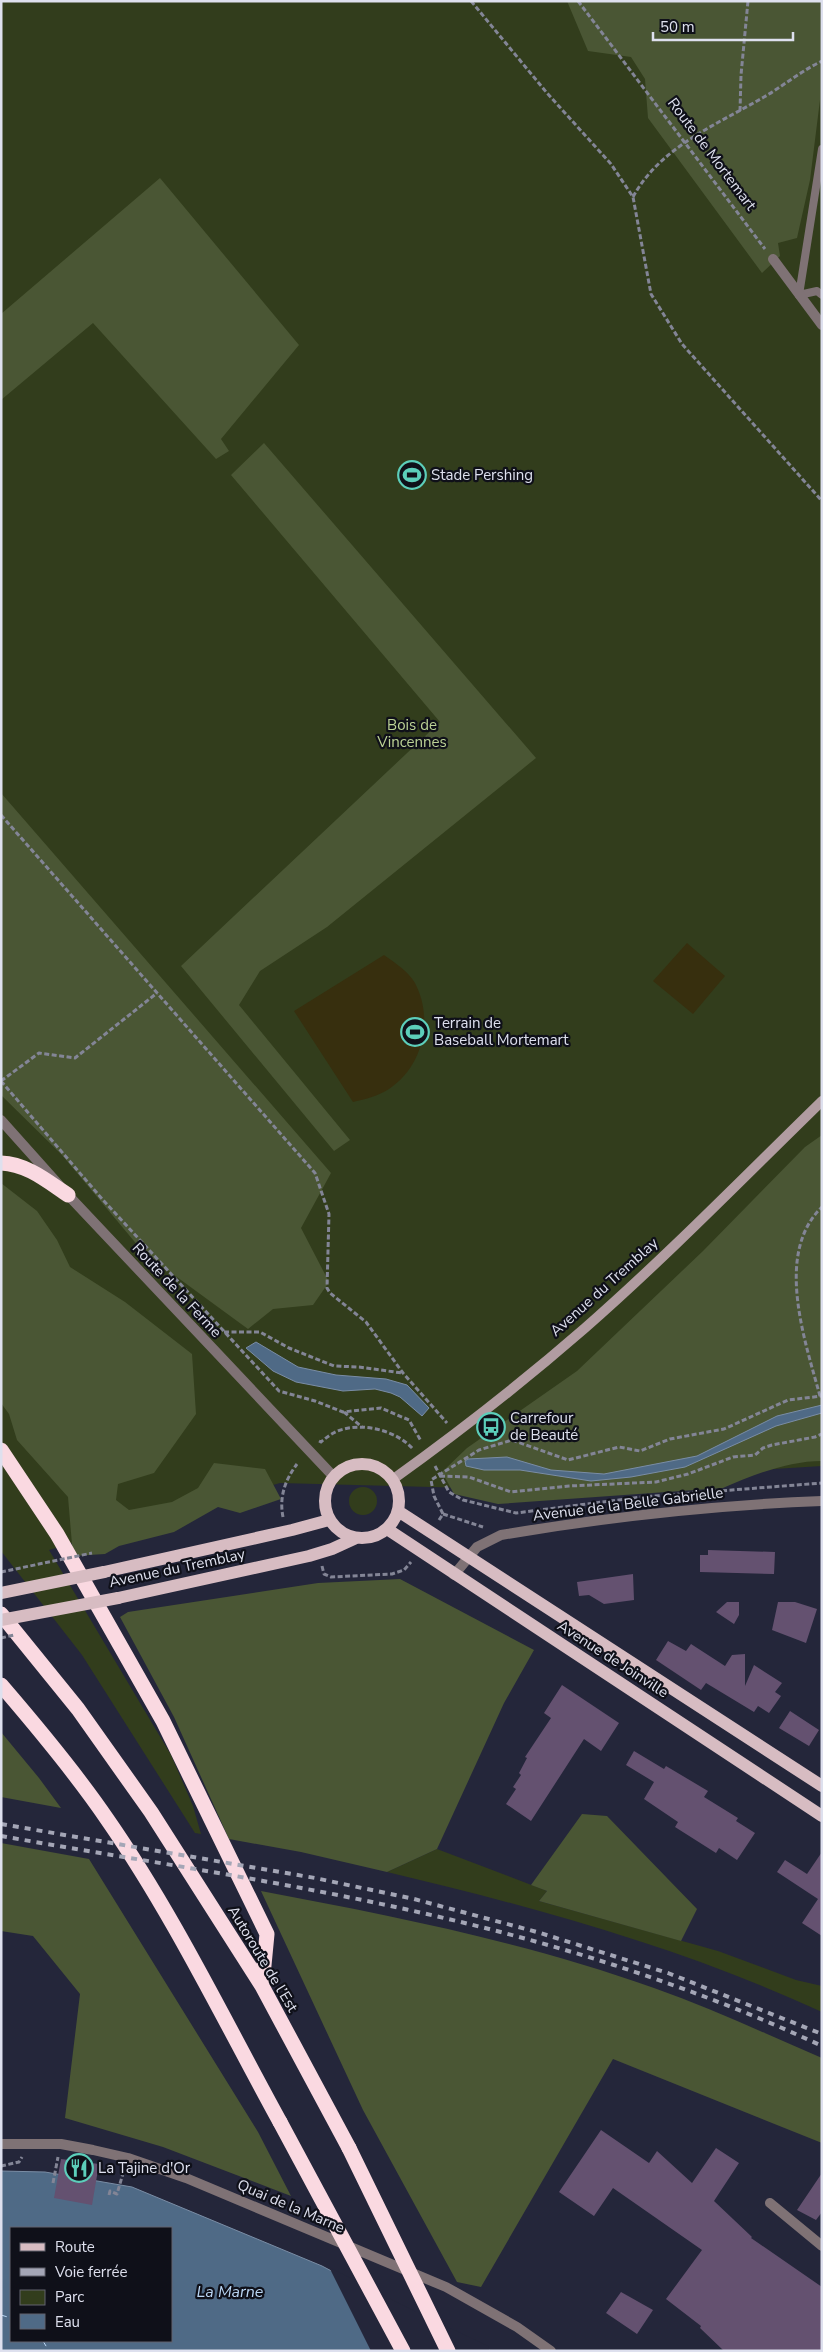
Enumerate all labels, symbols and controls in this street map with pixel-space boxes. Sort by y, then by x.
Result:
scale bar [653,10,793,42]
text: 50 m [660,17,695,37]
street label: Route de Mortemart [663,94,761,215]
sports icon: Stade Pershing [397,460,427,490]
place label: Stade Pershing [431,465,533,485]
park label: Bois de Vincennes [376,715,447,752]
place label: Terrain de Baseball Mortemart [434,1013,569,1050]
sports icon: Terrain de Baseball Mortemart [400,1017,430,1047]
street label: Avenue du Tremblay [546,1233,662,1341]
street label: Route de la Ferme [128,1238,226,1342]
place label: Carrefour de Beauté [510,1408,578,1445]
bus stop icon: Carrefour de Beauté [476,1412,506,1442]
street label: Avenue de la Belle Gabrielle [532,1482,724,1526]
street label: Avenue du Tremblay [107,1544,247,1592]
street label: Avenue de Joinville [554,1616,672,1702]
street label: Autoroute de l’Est [223,1902,303,2017]
restaurant icon: La Tajine d'Or [64,2153,94,2183]
place label: La Tajine d'Or [98,2158,191,2178]
street label: Quai de la Marne [234,2174,348,2238]
legend [10,2227,172,2342]
text: Route [55,2237,95,2257]
text: Voie ferrée [54,2262,127,2282]
water label: La Marne [197,2281,264,2303]
text: Parc [55,2287,84,2307]
text: Eau [55,2312,80,2332]

